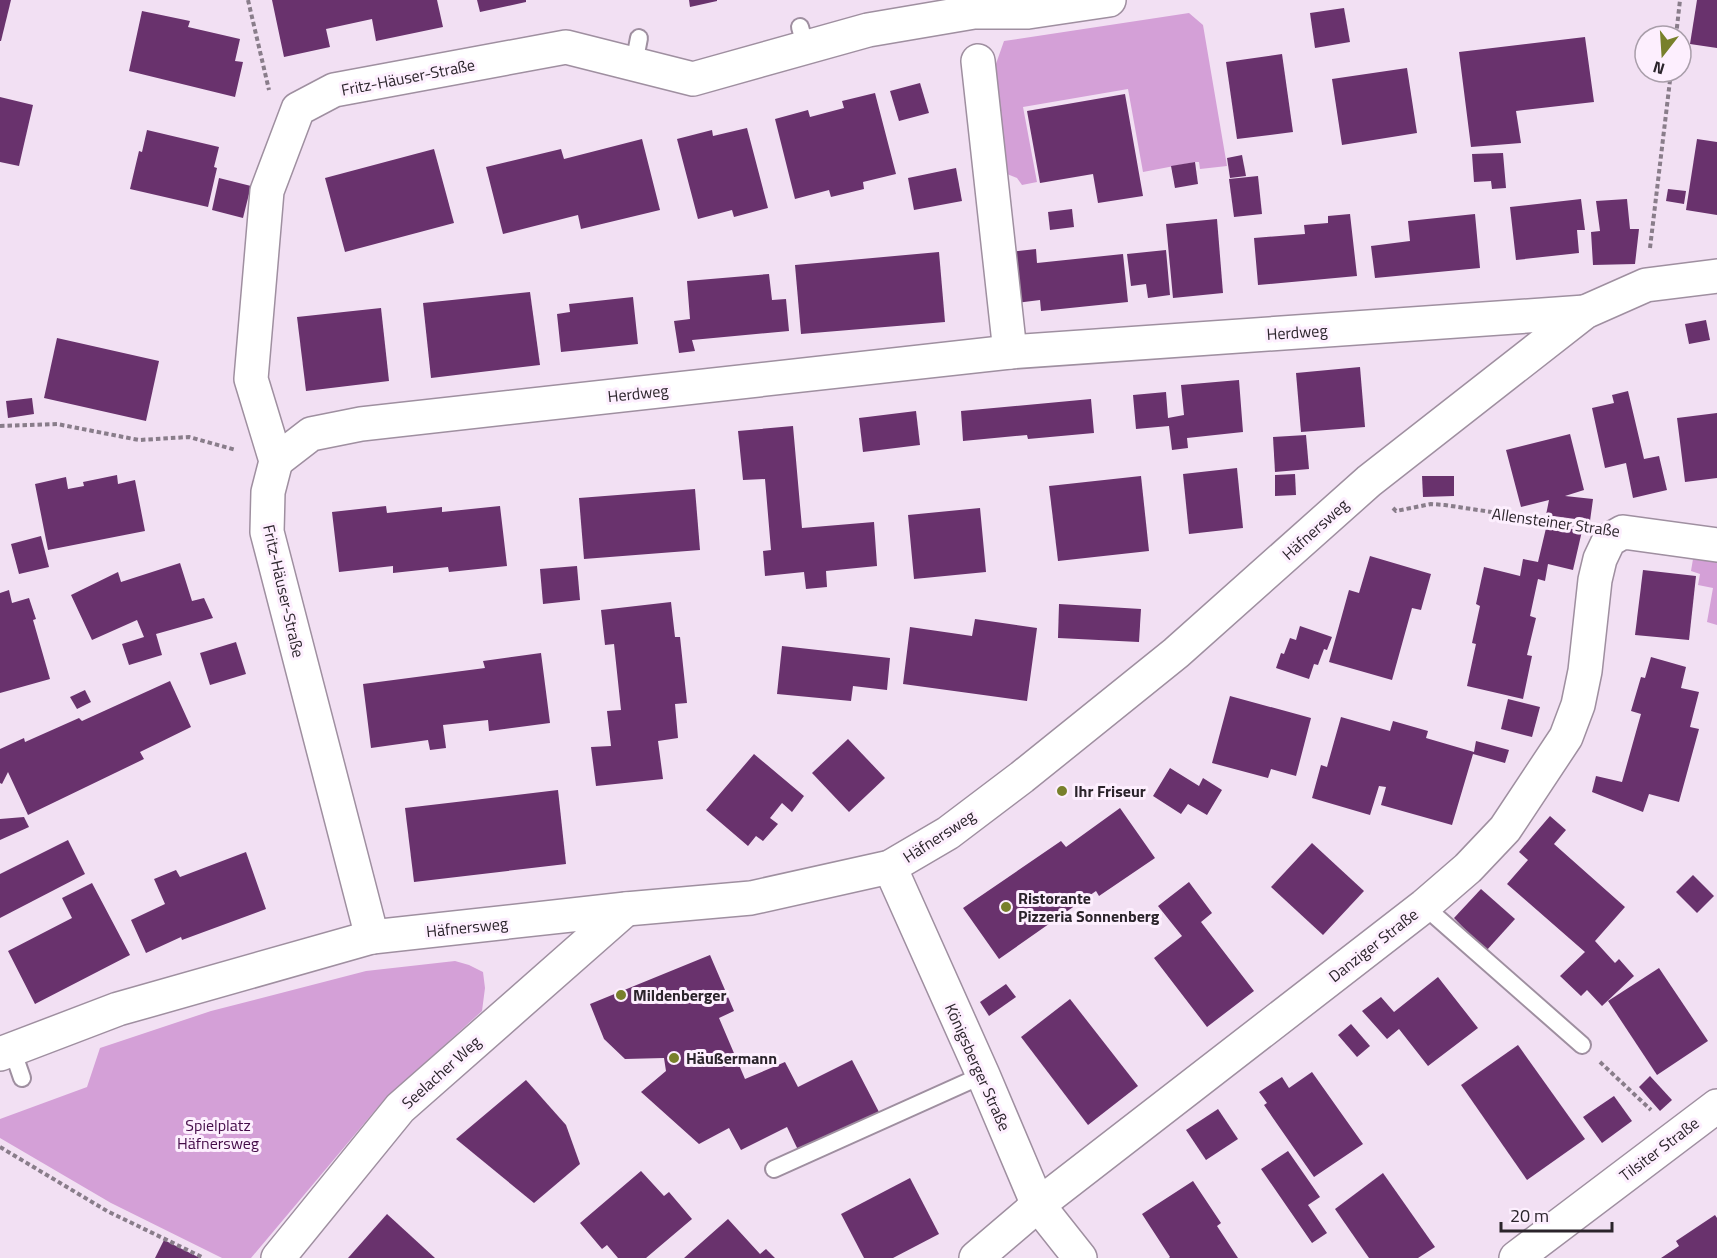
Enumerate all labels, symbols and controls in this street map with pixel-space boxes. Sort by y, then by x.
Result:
north arrow [1633,24,1693,84]
street label: Fritz-Häuser-Straße [339,52,477,102]
text: N [1650,55,1667,81]
street label: Herdweg [1266,318,1328,346]
street label: Herdweg [606,378,670,408]
street label: Häfnersweg [1276,493,1354,565]
street label: Allensteiner Straße [1490,501,1622,543]
street label: Fritz-Häuser-Straße [257,522,311,660]
place label: Ihr Friseur [1074,779,1146,803]
marker: Ihr Friseur [1055,784,1069,798]
street label: Häfnersweg [898,804,980,868]
place label: Ristorante Pizzeria Sonnenberg [1018,886,1160,928]
marker: Ristorante Pizzeria Sonnenberg [999,900,1013,914]
street label: Danziger Straße [1323,902,1423,988]
street label: Häfnersweg [425,911,509,943]
place label: Mildenberger [633,983,726,1007]
marker: Mildenberger [614,988,628,1002]
street label: Königsberger Straße [939,999,1017,1135]
street label: Seelacher Weg [396,1030,486,1114]
place label: Häußermann [686,1046,777,1070]
marker: Häußermann [667,1051,681,1065]
street label: Tilsiter Straße [1614,1111,1704,1187]
park label: Spielplatz Häfnersweg [177,1113,259,1155]
scale bar [1501,1195,1612,1233]
text: 20 m [1510,1202,1549,1229]

